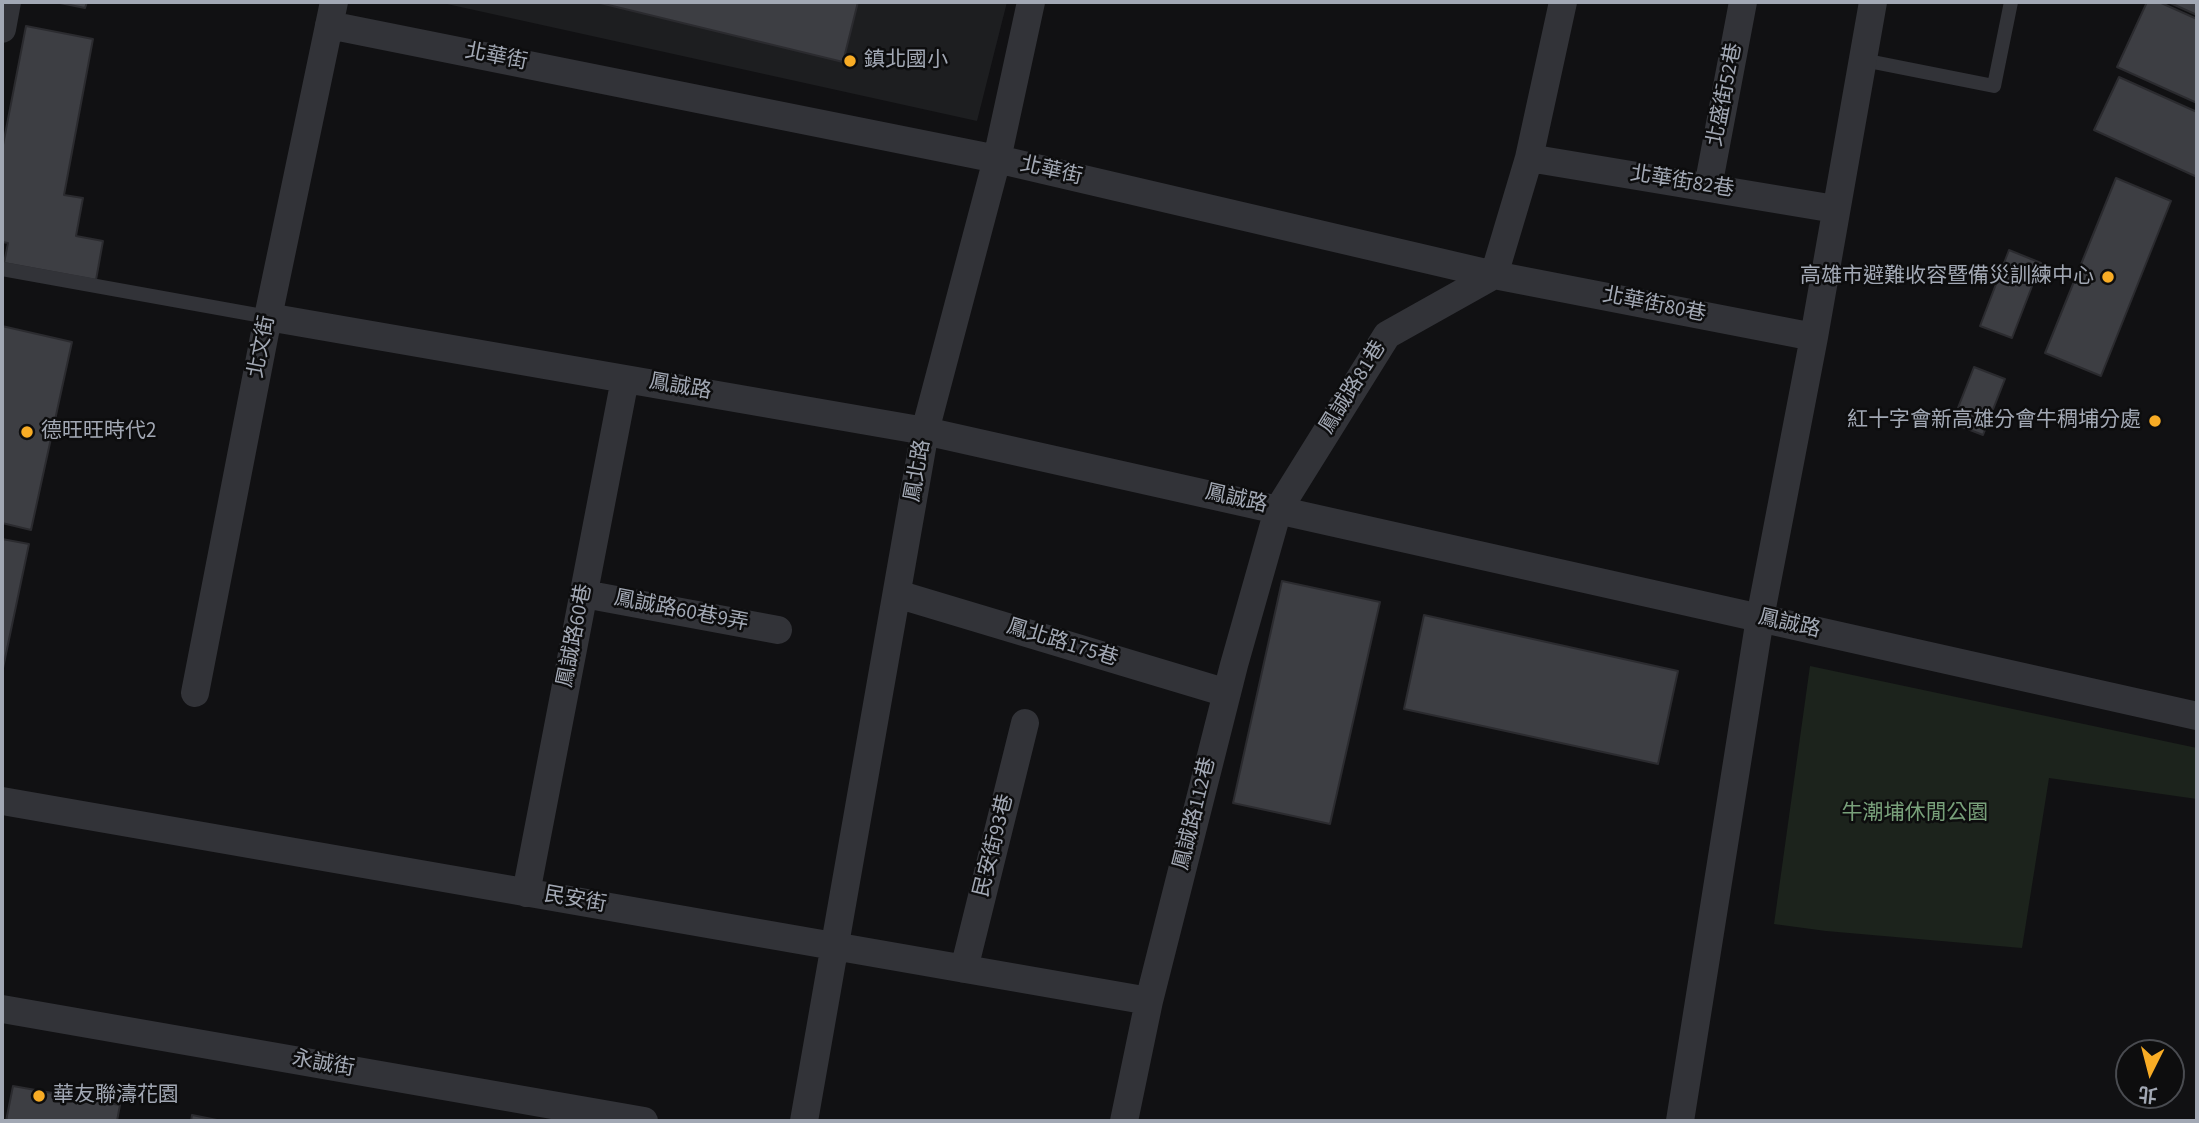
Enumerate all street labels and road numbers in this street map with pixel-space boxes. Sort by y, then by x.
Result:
street label: 北華街 [463,40,529,76]
street label: 北盛街52巷 [1704,41,1748,149]
street label: 北華街 [1017,153,1085,191]
street label: 北華街82巷 [1628,162,1736,204]
street label: 北華街80巷 [1600,284,1708,328]
street label: 北文街 [245,314,281,380]
street label: 鳳誠路81巷 [1316,337,1392,439]
street label: 鳳誠路 [647,370,713,406]
street label: 鳳北路 [901,438,937,504]
street label: 鳳誠路 [1202,481,1270,519]
street label: 鳳誠路60巷 [554,582,598,690]
street label: 鳳誠路60巷9弄 [612,587,750,637]
street label: 鳳誠路 [1755,606,1823,644]
street label: 鳳北路175巷 [1003,615,1121,673]
street label: 鳳誠路112巷 [1170,755,1222,873]
street label: 民安街93巷 [970,792,1020,900]
street label: 民安街 [542,883,608,919]
street label: 永誠街 [290,1047,356,1083]

